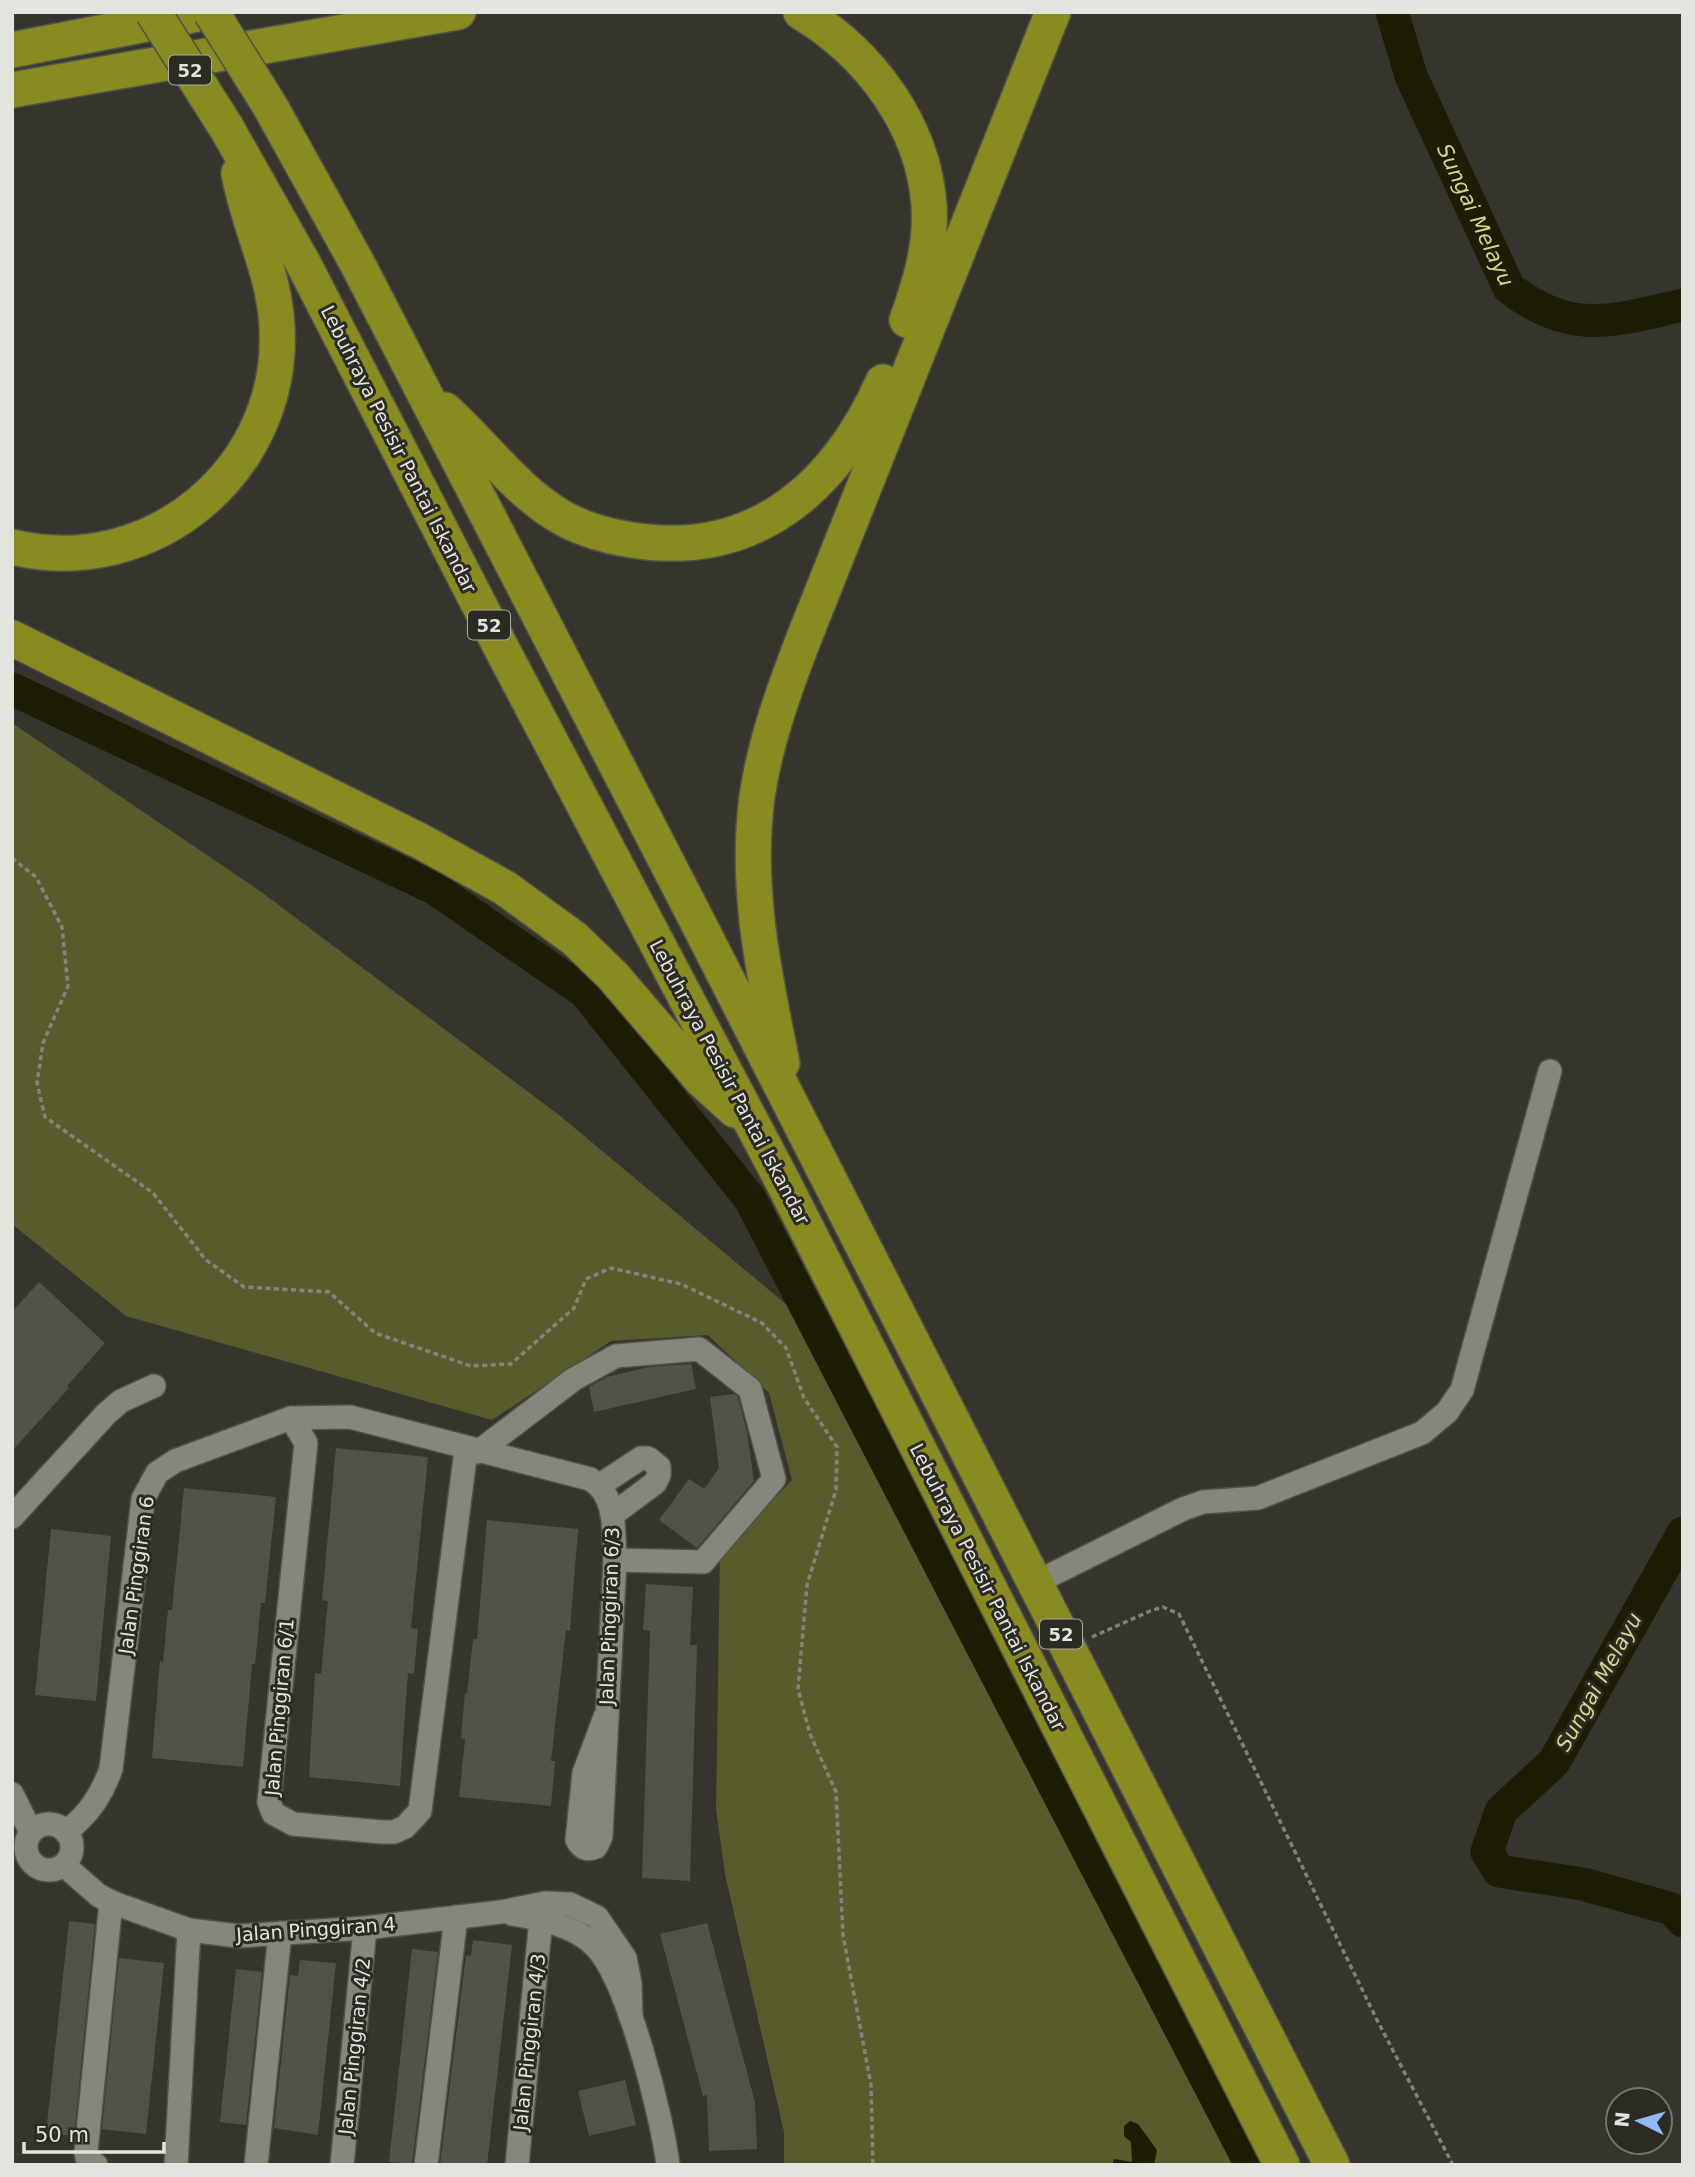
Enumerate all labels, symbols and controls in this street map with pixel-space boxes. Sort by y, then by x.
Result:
road number: 52 [169,56,211,84]
water label: Sungai Melayu [1432,140,1519,290]
street label: Lebuhraya Pesisir Pantai Iskandar [317,302,481,596]
road number: 52 [468,610,510,640]
street label: Lebuhraya Pesisir Pantai Iskandar [645,936,815,1228]
street label: Lebuhraya Pesisir Pantai Iskandar [906,1440,1070,1734]
street label: Jalan Pinggiran 6 [114,1494,158,1657]
street label: Jalan Pinggiran 6/3 [595,1527,623,1706]
water label: Sungai Melayu [1551,1609,1647,1755]
street label: Jalan Pinggiran 6/1 [260,1617,298,1798]
road number: 52 [1040,1619,1082,1648]
street label: Jalan Pinggiran 4 [235,1912,396,1946]
street label: Jalan Pinggiran 4/3 [509,1952,549,2133]
street label: Jalan Pinggiran 4/2 [334,1956,374,2137]
north arrow [1604,2086,1674,2156]
scale bar [24,2110,164,2154]
text: N [1610,2111,1634,2128]
text: 50 m [35,2123,89,2147]

